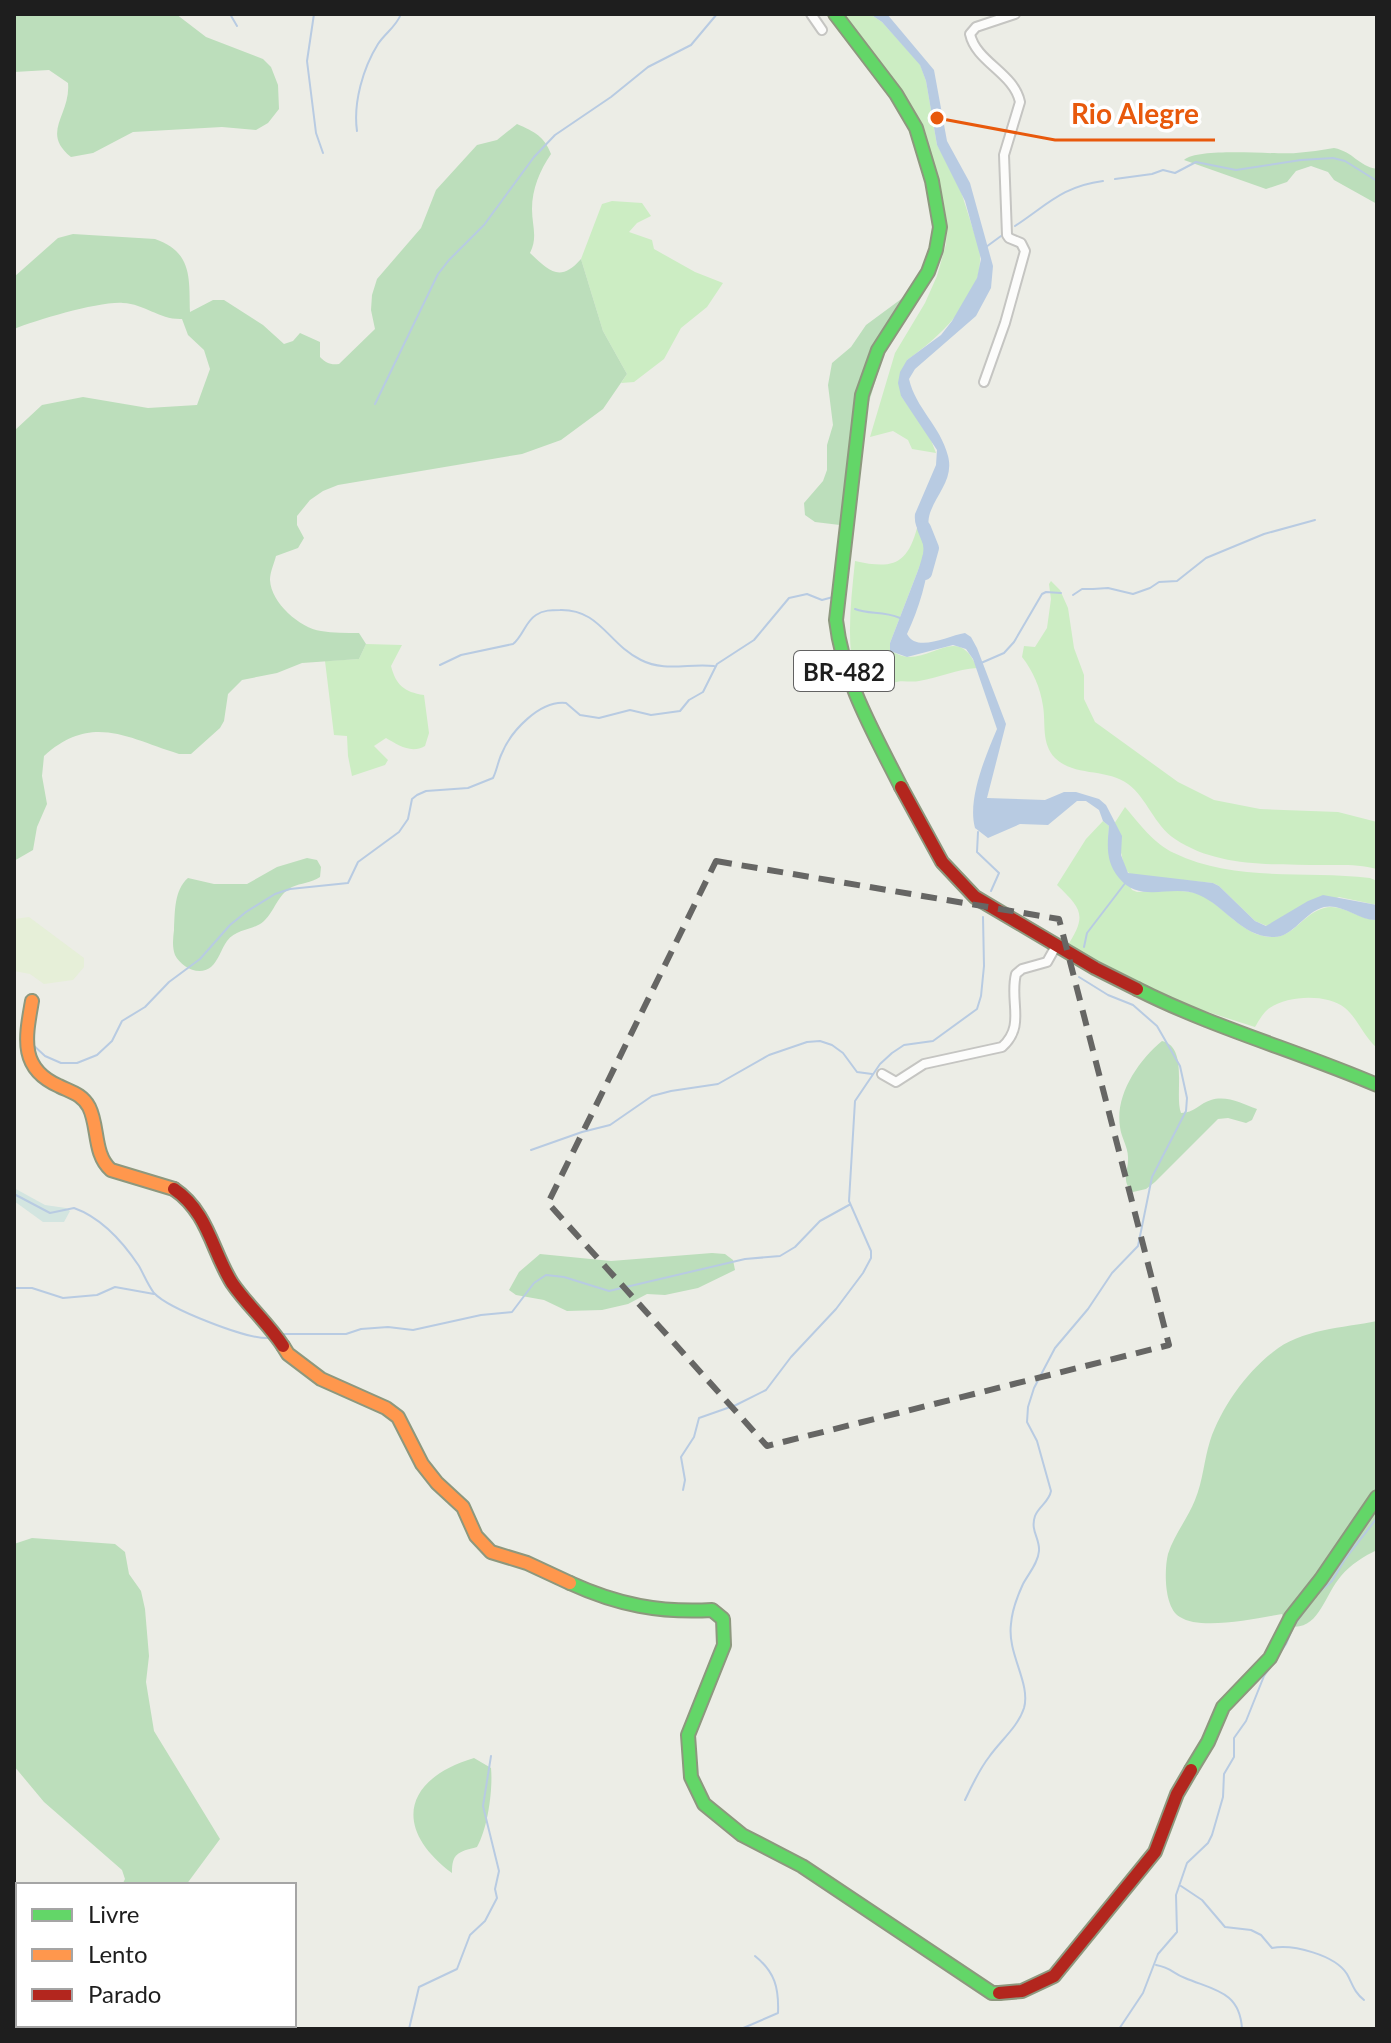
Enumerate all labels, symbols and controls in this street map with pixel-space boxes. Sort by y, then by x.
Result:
callout: Rio Alegre [1055,88,1215,140]
text: Rio Alegre [1071,96,1199,130]
road number: BR-482 [794,651,894,691]
legend [16,1883,296,2027]
text: Livre [88,1899,139,1928]
text: Lento [88,1939,148,1968]
text: Parado [88,1979,161,2008]

